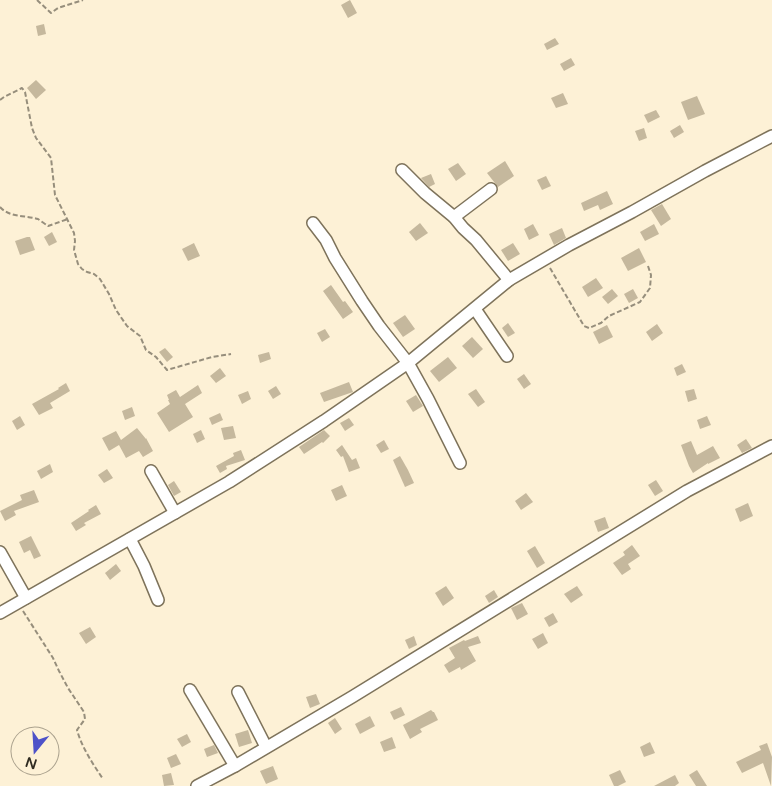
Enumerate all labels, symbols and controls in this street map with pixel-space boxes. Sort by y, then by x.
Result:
north arrow [10,726,60,776]
text: N [23,753,39,773]

